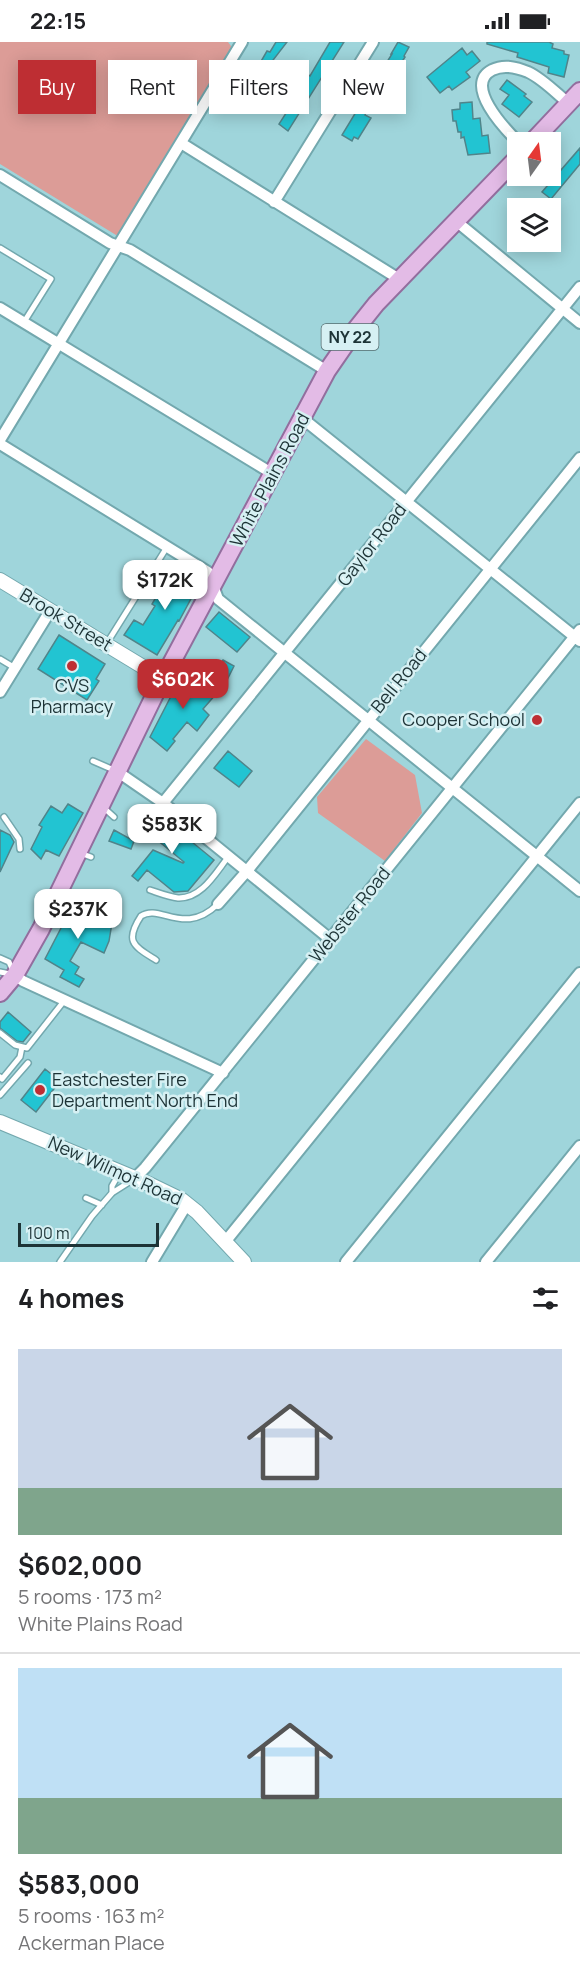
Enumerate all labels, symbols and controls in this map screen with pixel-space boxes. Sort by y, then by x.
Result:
text: 22:15 [30,6,86,36]
chip: Buy [18,60,96,114]
chip: Rent [108,60,197,114]
chip: Filters [209,60,309,114]
chip: New [321,60,406,114]
north arrow [507,132,561,186]
map controls [507,132,561,252]
button: layers [507,198,561,252]
road number: NY 22 [322,324,378,350]
street label: White Plains Road [224,408,315,551]
street label: Gaylor Road [331,498,411,591]
pin: $172K [123,560,207,611]
text: $172K [137,566,193,593]
street label: Brook Street [16,582,117,656]
street label: Bell Road [365,643,432,718]
marker: CVS Pharmacy [65,659,79,673]
pin: $602K [141,659,225,710]
text: $602K [152,665,215,692]
place label: CVS Pharmacy [31,673,114,718]
place label: Cooper School [402,707,525,731]
marker: Cooper School [530,713,544,727]
pin: $583K [130,804,214,855]
text: $583K [141,810,203,837]
street label: Webster Road [303,862,395,967]
pin: $237K [36,889,120,940]
text: $237K [48,895,108,922]
place label: Eastchester Fire Department North End [52,1067,238,1112]
marker: Eastchester Fire Department North End [33,1083,47,1097]
street label: New Wilmot Road [45,1130,186,1210]
scale bar [18,1220,159,1248]
text: 100 m [27,1222,70,1244]
text: 4 homes [18,1280,124,1316]
icon: filters [529,1282,562,1315]
icon: home [236,1388,344,1496]
text: $602,000 [18,1547,142,1583]
text: 5 rooms · 173 m² [18,1583,162,1610]
text: White Plains Road [18,1610,183,1637]
icon: home [236,1707,344,1815]
text: $583,000 [18,1866,140,1902]
text: 5 rooms · 163 m² [18,1902,164,1929]
text: Ackerman Place [18,1929,165,1956]

